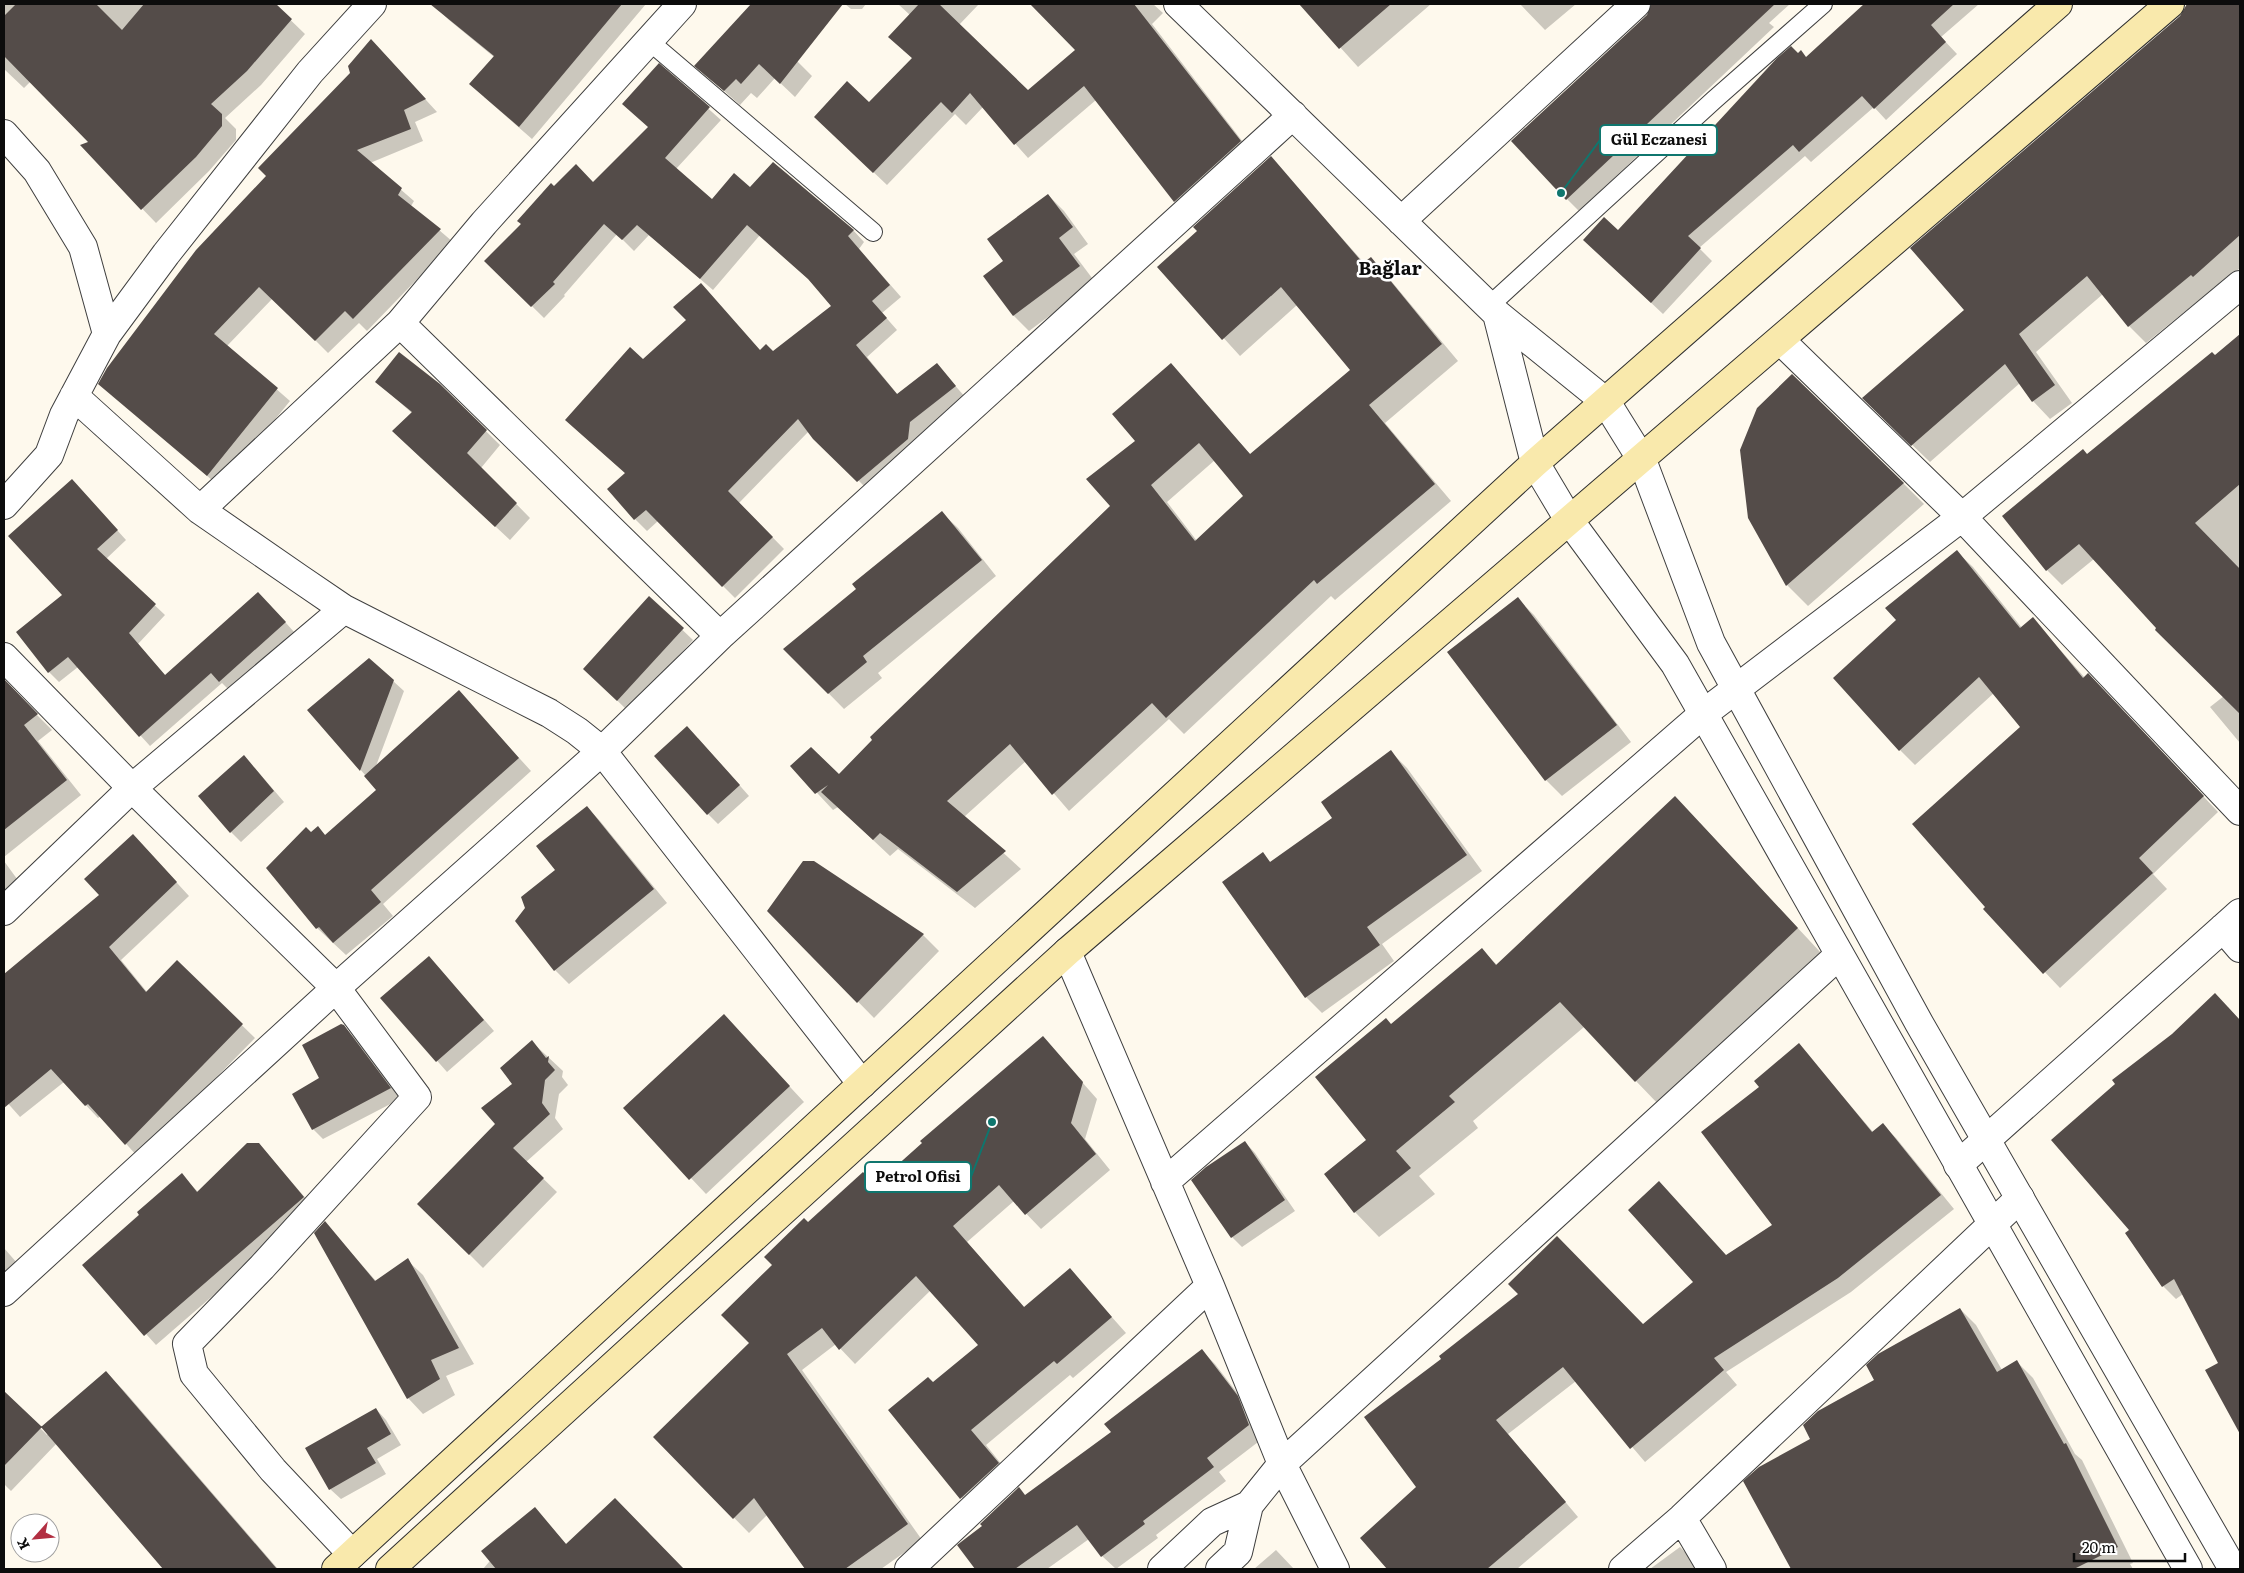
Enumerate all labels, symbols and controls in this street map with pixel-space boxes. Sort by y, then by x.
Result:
callout: Gül Eczanesi [1600,125,1717,155]
text: Gül Eczanesi [1611,127,1708,150]
district label: Bağlar [1358,253,1422,281]
callout: Petrol Ofisi [865,1162,971,1192]
text: Petrol Ofisi [875,1164,961,1187]
north arrow [10,1513,60,1563]
scale bar [2074,1530,2185,1562]
text: K [11,1535,34,1554]
text: 20 m [2082,1535,2116,1558]

